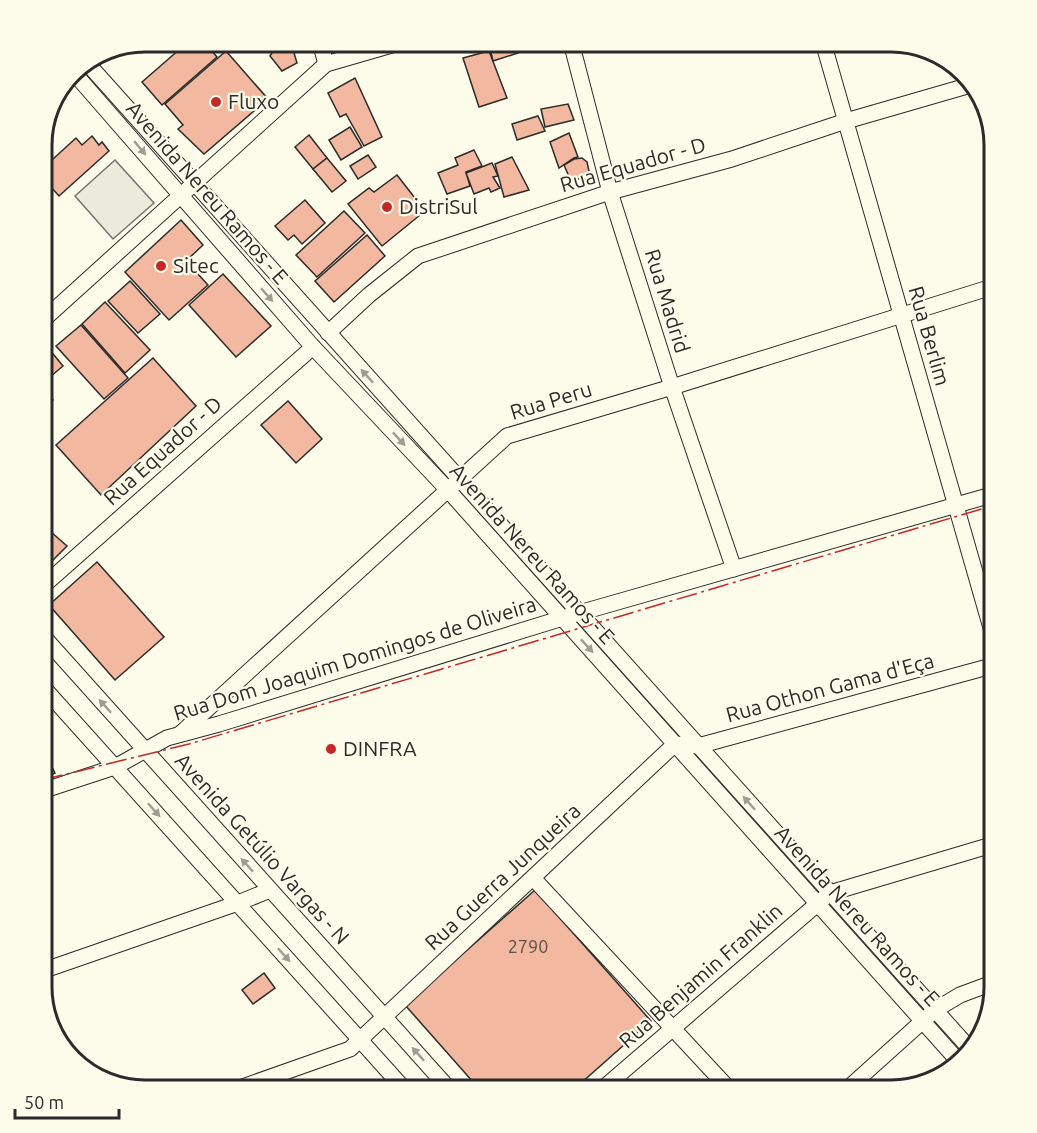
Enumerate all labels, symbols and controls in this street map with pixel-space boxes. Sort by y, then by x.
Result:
place label: Fluxo [228,89,279,113]
marker: Fluxo [209,95,223,109]
street label: Avenida Nereu Ramos - E [122,96,294,288]
street label: Rua Equador - D [557,132,708,196]
one-way arrow [133,140,146,156]
place label: DistriSul [399,194,478,218]
marker: DistriSul [380,200,394,214]
street label: Rua Madrid [641,246,695,356]
place label: Sitec [173,253,219,277]
marker: Sitec [154,259,168,273]
street label: Rua Berlim [904,283,956,388]
one-way arrow [261,288,274,303]
one-way arrow [361,369,374,384]
street label: Rua Peru [507,376,595,424]
street label: Rua Equador - D [98,391,226,510]
one-way arrow [392,432,406,446]
street label: Avenida Nereu Ramos - E [446,458,620,648]
street label: Rua Dom Joaquim Domingos de Oliveira [170,591,539,725]
one-way arrow [580,638,593,653]
street label: Rua Othon Gama d'Eça [723,648,936,726]
one-way arrow [99,699,112,714]
place label: DINFRA [343,736,417,760]
marker: DINFRA [324,742,338,756]
street label: Avenida Getúlio Vargas - N [171,748,355,949]
one-way arrow [743,796,756,811]
street label: Rua Guerra Junqueira [420,798,585,955]
one-way arrow [147,802,160,817]
street label: Avenida Nereu Ramos - E [771,820,945,1010]
one-way arrow [240,857,254,872]
street label: Rua Benjamin Franklin [614,898,787,1053]
house number: 2790 [508,936,548,956]
one-way arrow [277,947,290,962]
one-way arrow [412,1047,425,1062]
scale bar [15,1082,118,1120]
text: 50 m [24,1092,64,1112]

